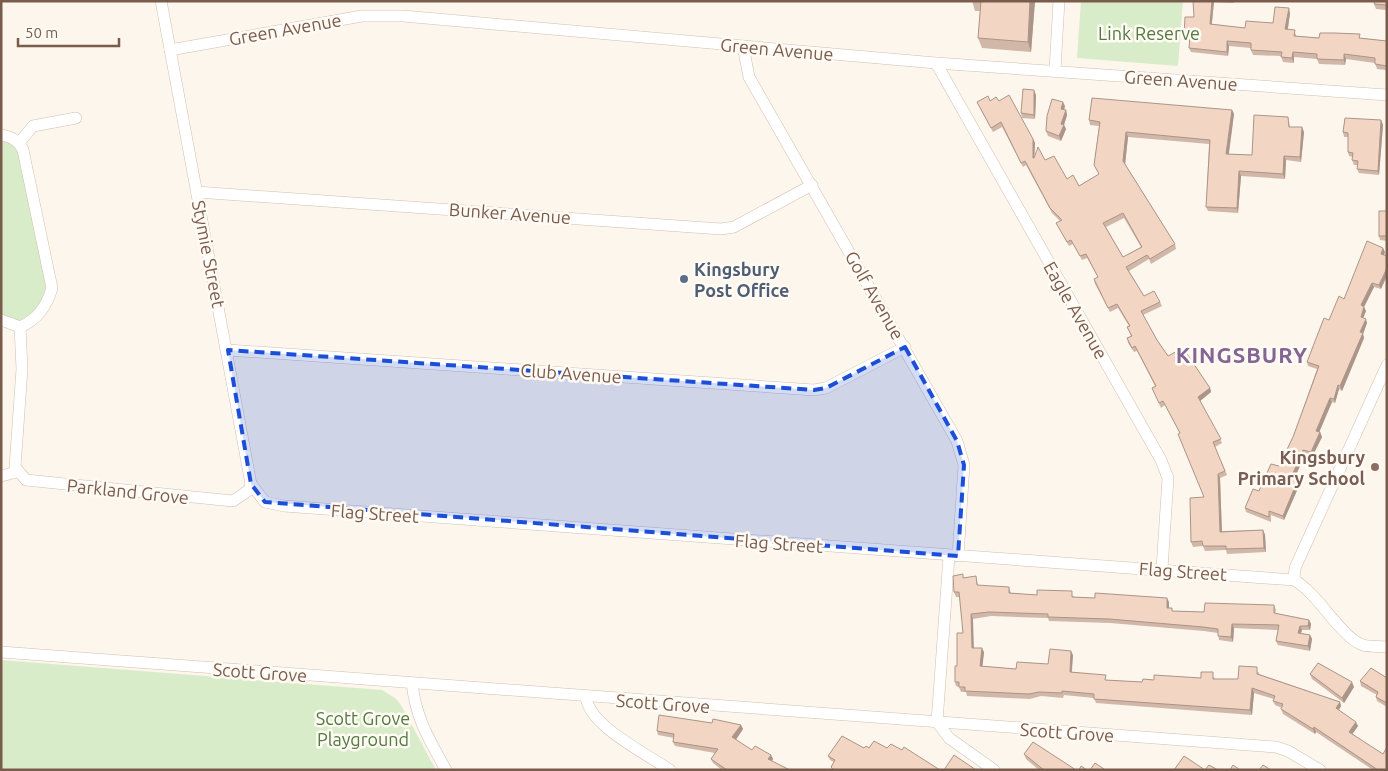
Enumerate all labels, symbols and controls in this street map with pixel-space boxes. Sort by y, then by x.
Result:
street label: Green Avenue [227,9,343,49]
scale bar [18,15,119,47]
park label: Link Reserve [1098,23,1200,43]
text: 50 m [25,24,58,41]
street label: Green Avenue [720,34,834,64]
street label: Green Avenue [1124,66,1238,94]
street label: Stymie Street [189,198,229,310]
street label: Bunker Avenue [448,199,572,227]
street label: Golf Avenue [842,247,908,343]
street label: Eagle Avenue [1040,258,1112,362]
place label: Kingsbury Post Office [694,259,789,300]
marker: Kingsbury Post Office [678,273,690,285]
district label: KINGSBURY [1176,342,1308,367]
street label: Club Avenue [520,359,622,387]
place label: Kingsbury Primary School [1237,447,1366,488]
marker: Kingsbury Primary School [1369,461,1381,473]
street label: Parkland Grove [66,475,190,507]
street label: Flag Street [330,500,420,526]
street label: Flag Street [734,530,824,556]
street label: Flag Street [1138,558,1228,584]
street label: Scott Grove [212,659,308,685]
street label: Scott Grove [615,690,711,716]
park label: Scott Grove Playground [316,708,410,749]
street label: Scott Grove [1019,719,1115,745]

